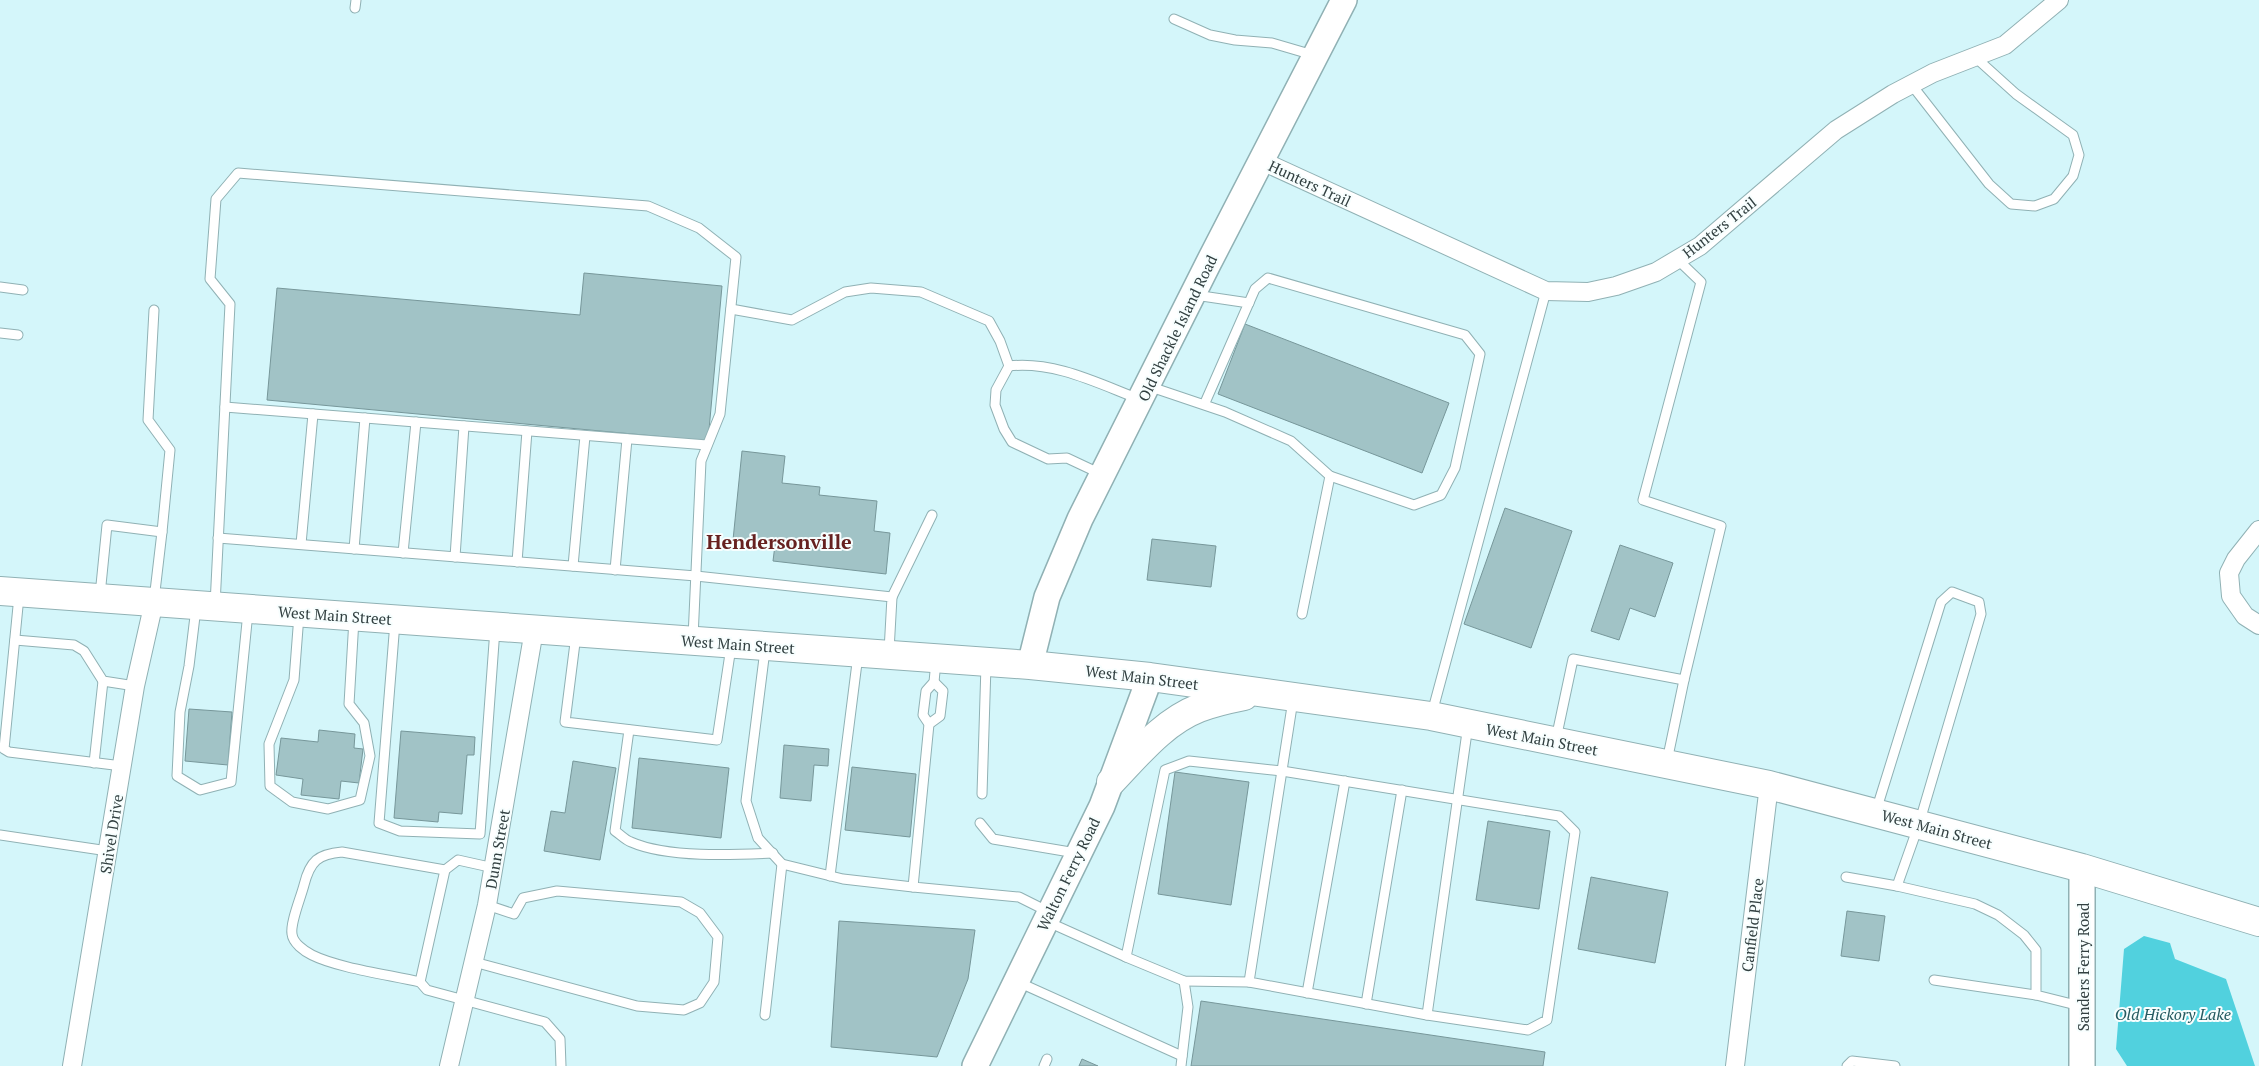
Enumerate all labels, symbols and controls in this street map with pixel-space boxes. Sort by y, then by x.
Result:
street label: Hunters Trail [1266,155,1354,211]
street label: Hunters Trail [1678,192,1760,262]
street label: Old Shackle Island Road [1133,251,1221,405]
district label: Hendersonville [706,528,852,555]
street label: West Main Street [277,601,393,629]
street label: West Main Street [680,630,796,658]
street label: West Main Street [1084,660,1200,694]
street label: West Main Street [1484,718,1600,760]
street label: Shivel Drive [95,793,127,875]
street label: West Main Street [1879,805,1995,854]
street label: Dunn Street [480,807,514,890]
street label: Walton Ferry Road [1032,814,1104,934]
street label: Canfield Place [1736,877,1768,973]
street label: Sanders Ferry Road [2073,903,2093,1031]
water label: Old Hickory Lake [2115,1003,2231,1025]

